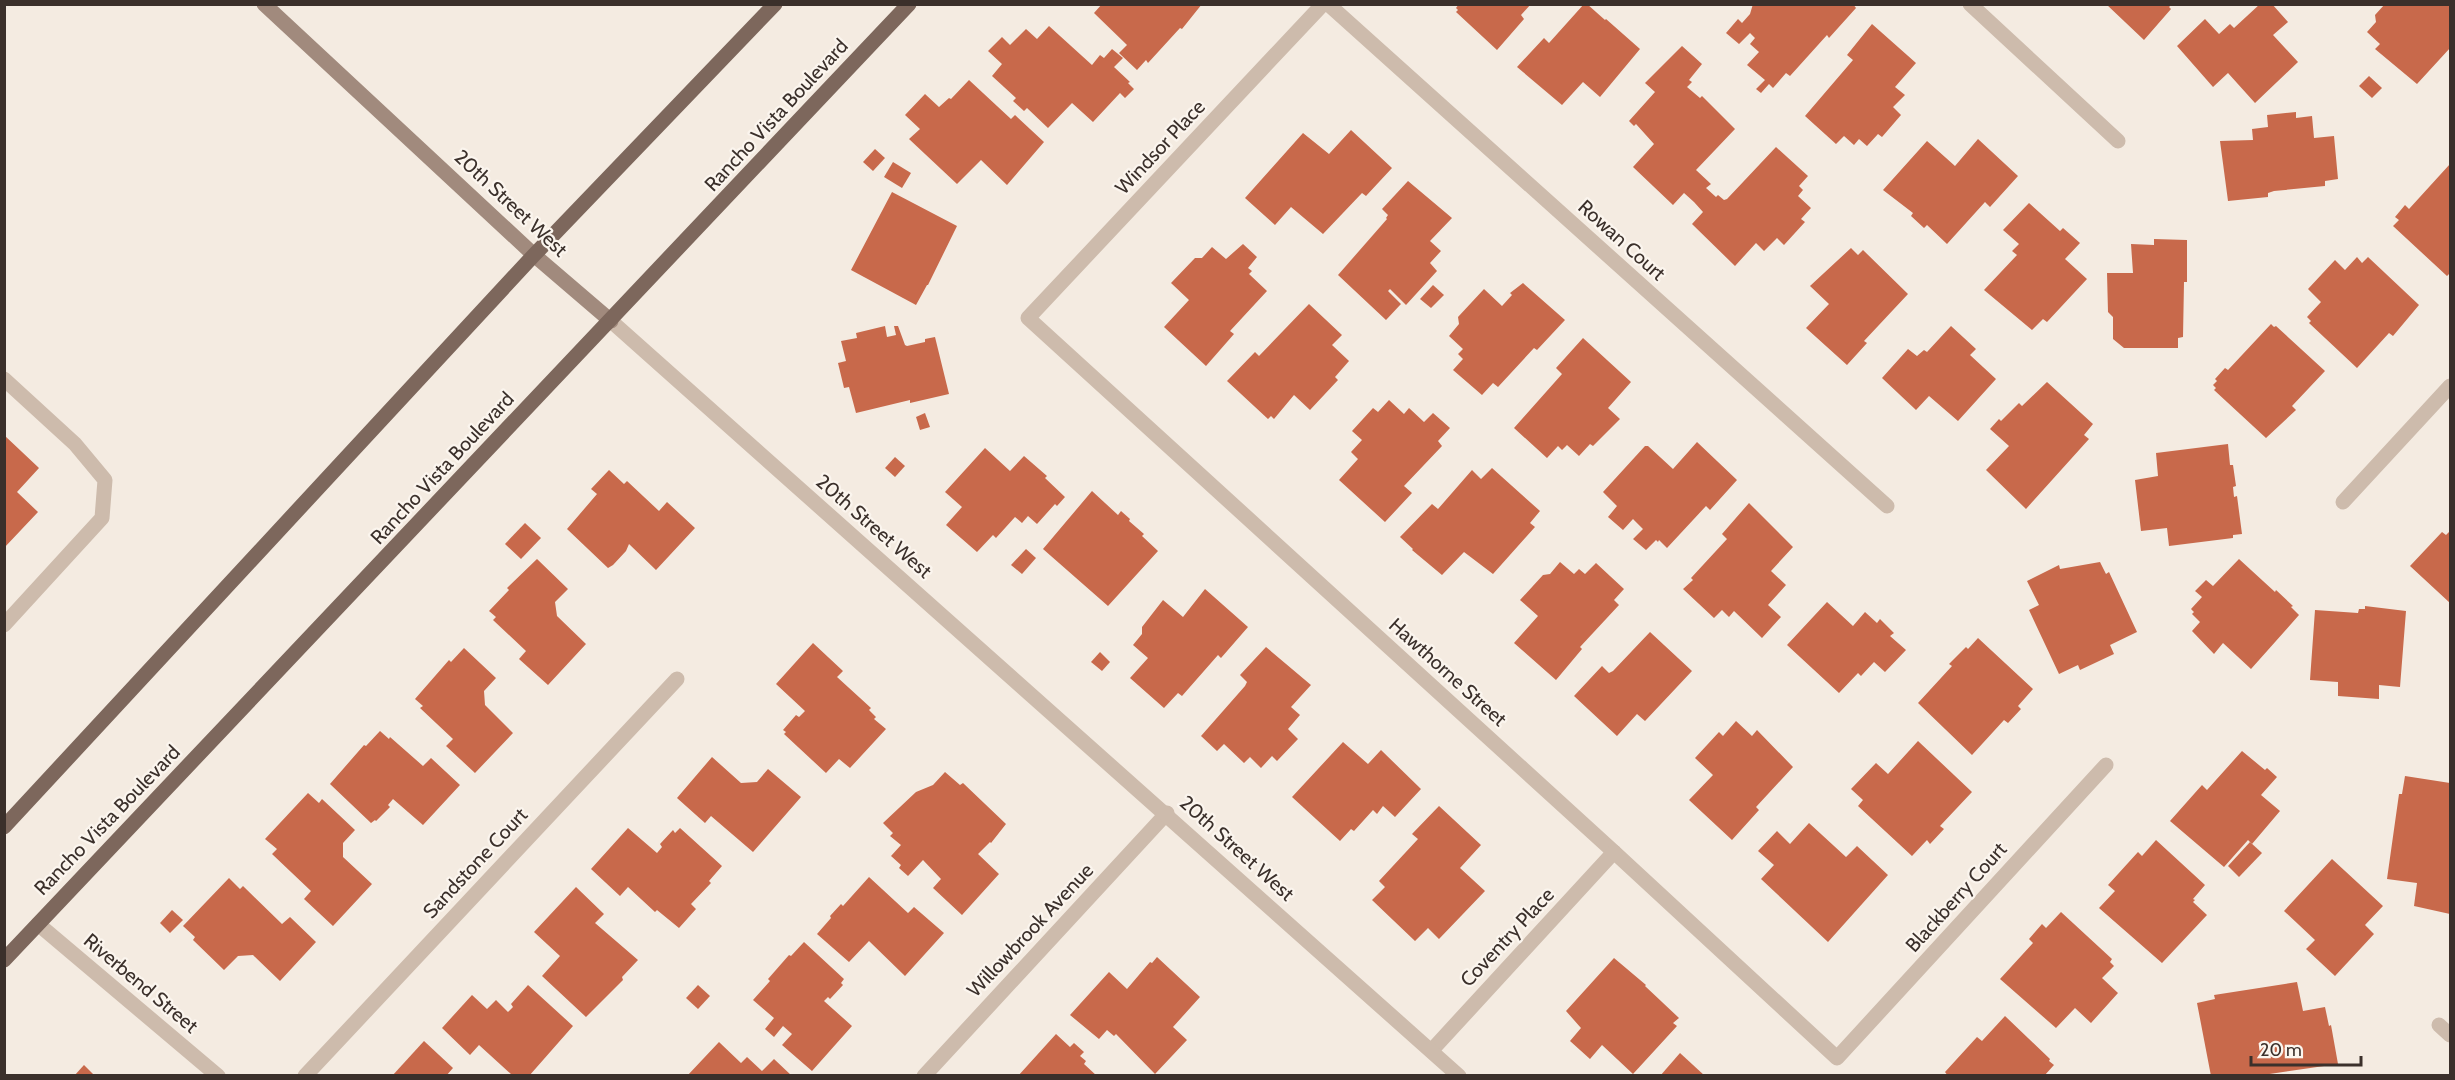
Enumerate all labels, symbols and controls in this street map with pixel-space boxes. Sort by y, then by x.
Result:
street label: Rancho Vista Boulevard [699,34,853,196]
street label: Windsor Place [1110,95,1210,199]
street label: 20th Street West [449,144,573,262]
street label: Rowan Court [1574,195,1671,286]
street label: Rancho Vista Boulevard [365,387,519,549]
street label: 20th Street West [811,469,937,583]
street label: Hawthorne Street [1384,613,1512,731]
street label: Rancho Vista Boulevard [29,740,185,900]
street label: 20th Street West [1175,790,1299,906]
street label: Sandstone Court [418,803,532,923]
street label: Blackberry Court [1900,837,2012,957]
street label: Willowbrook Avenue [962,858,1098,1002]
street label: Coventry Place [1455,883,1559,991]
street label: Riverbend Street [79,928,203,1038]
scale bar [2251,1029,2360,1067]
text: 20 m [2260,1039,2302,1061]

